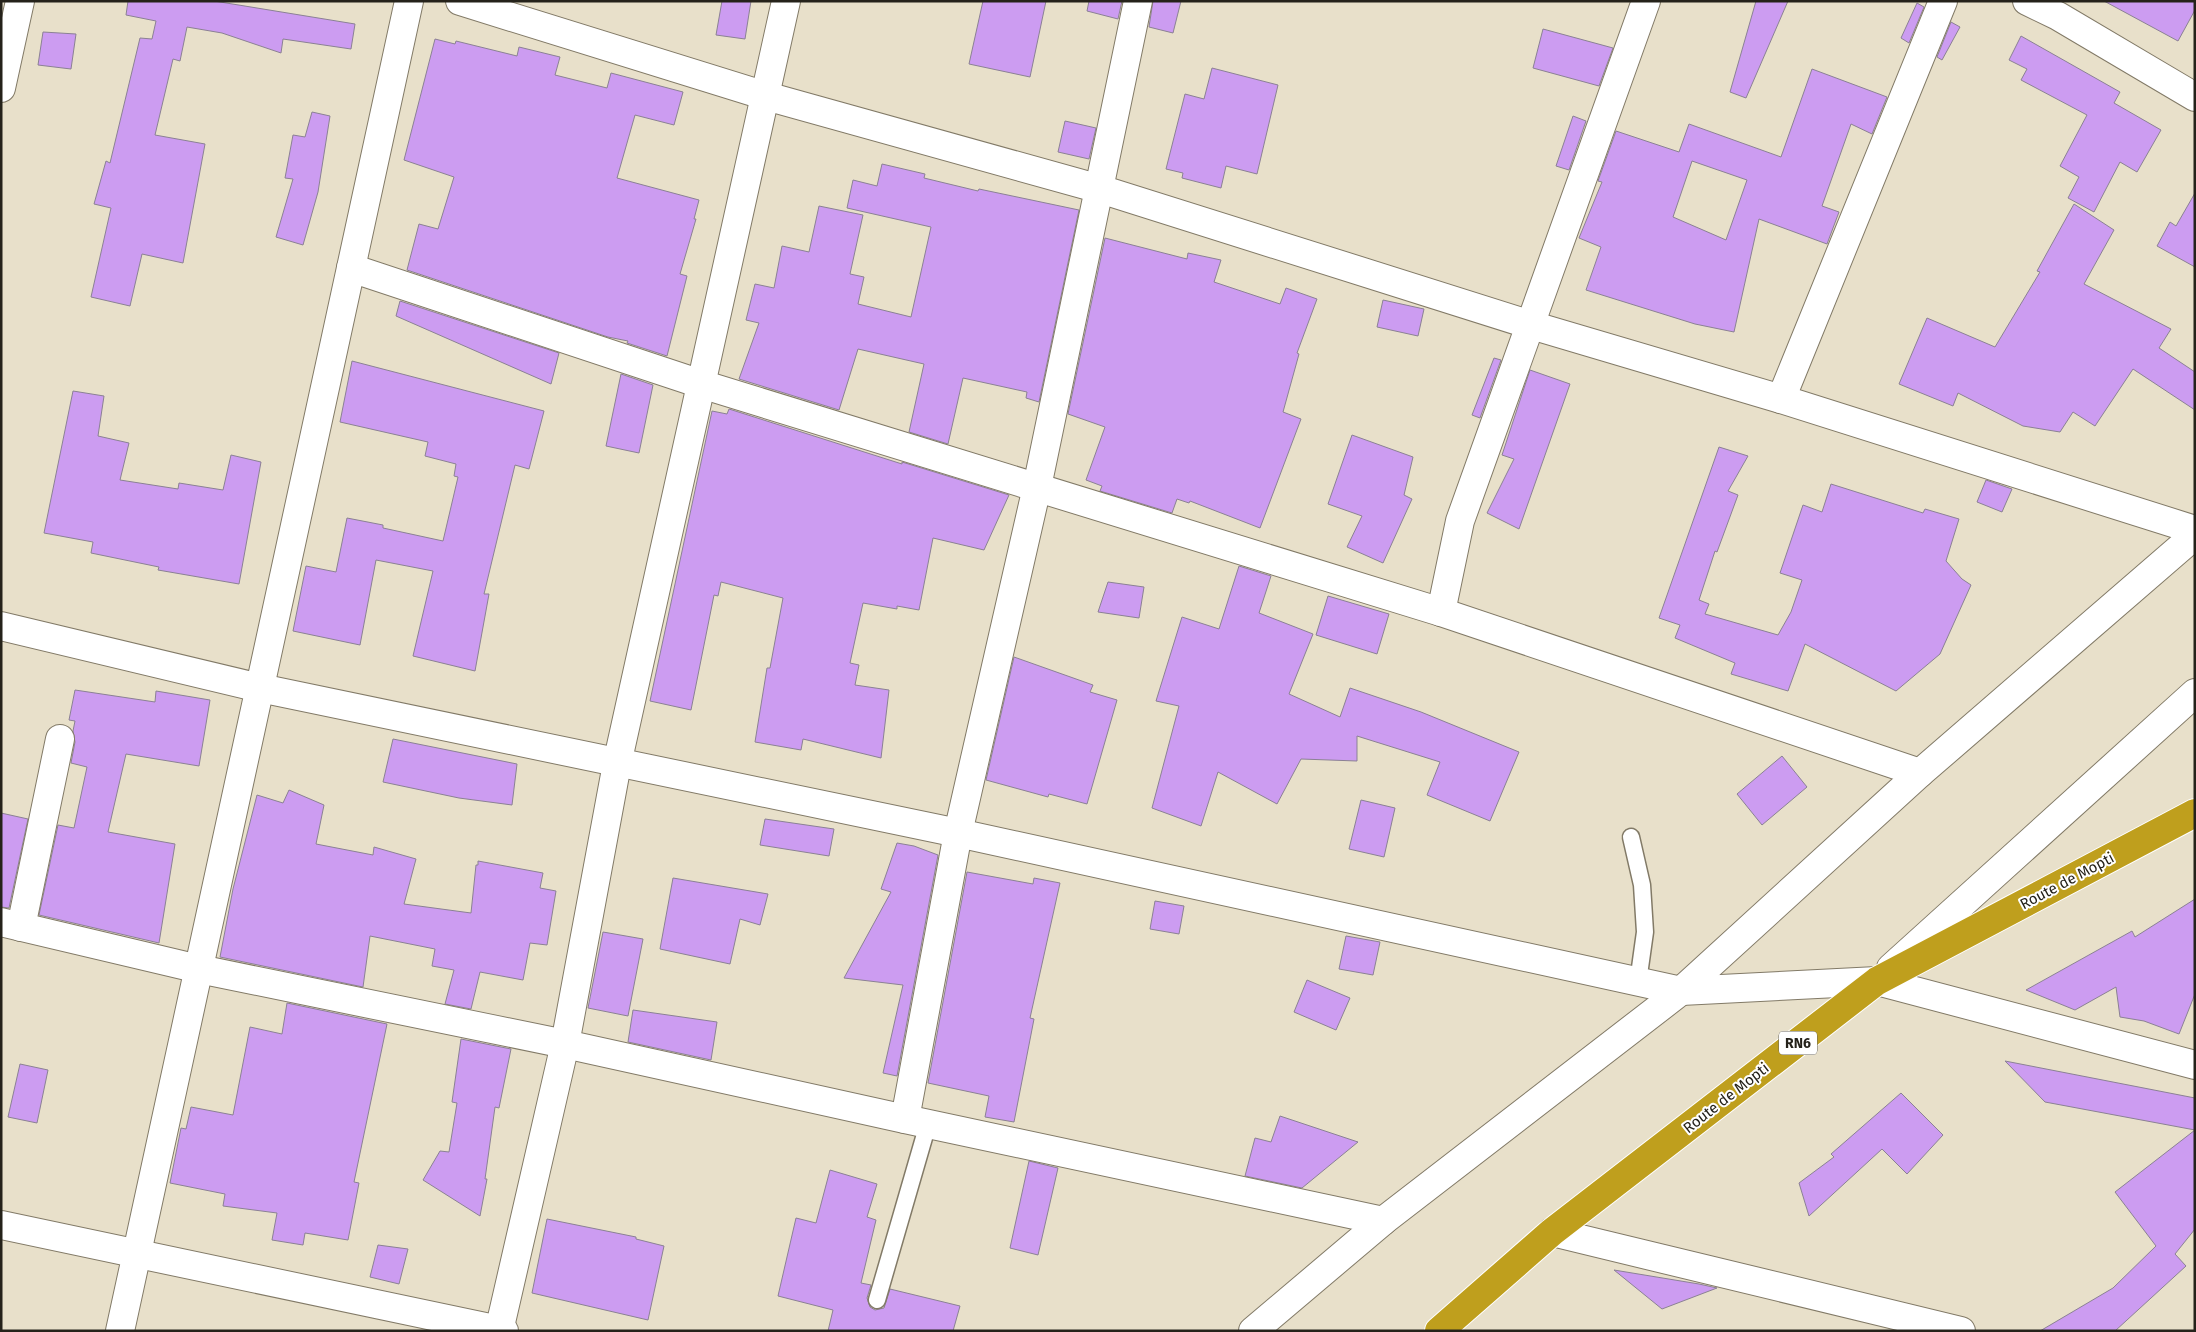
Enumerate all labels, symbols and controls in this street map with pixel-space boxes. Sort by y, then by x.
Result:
street label: Route de Mopti [2017,849,2117,913]
road number: RN6 [1779,1032,1817,1054]
street label: Route de Mopti [1680,1059,1772,1137]

